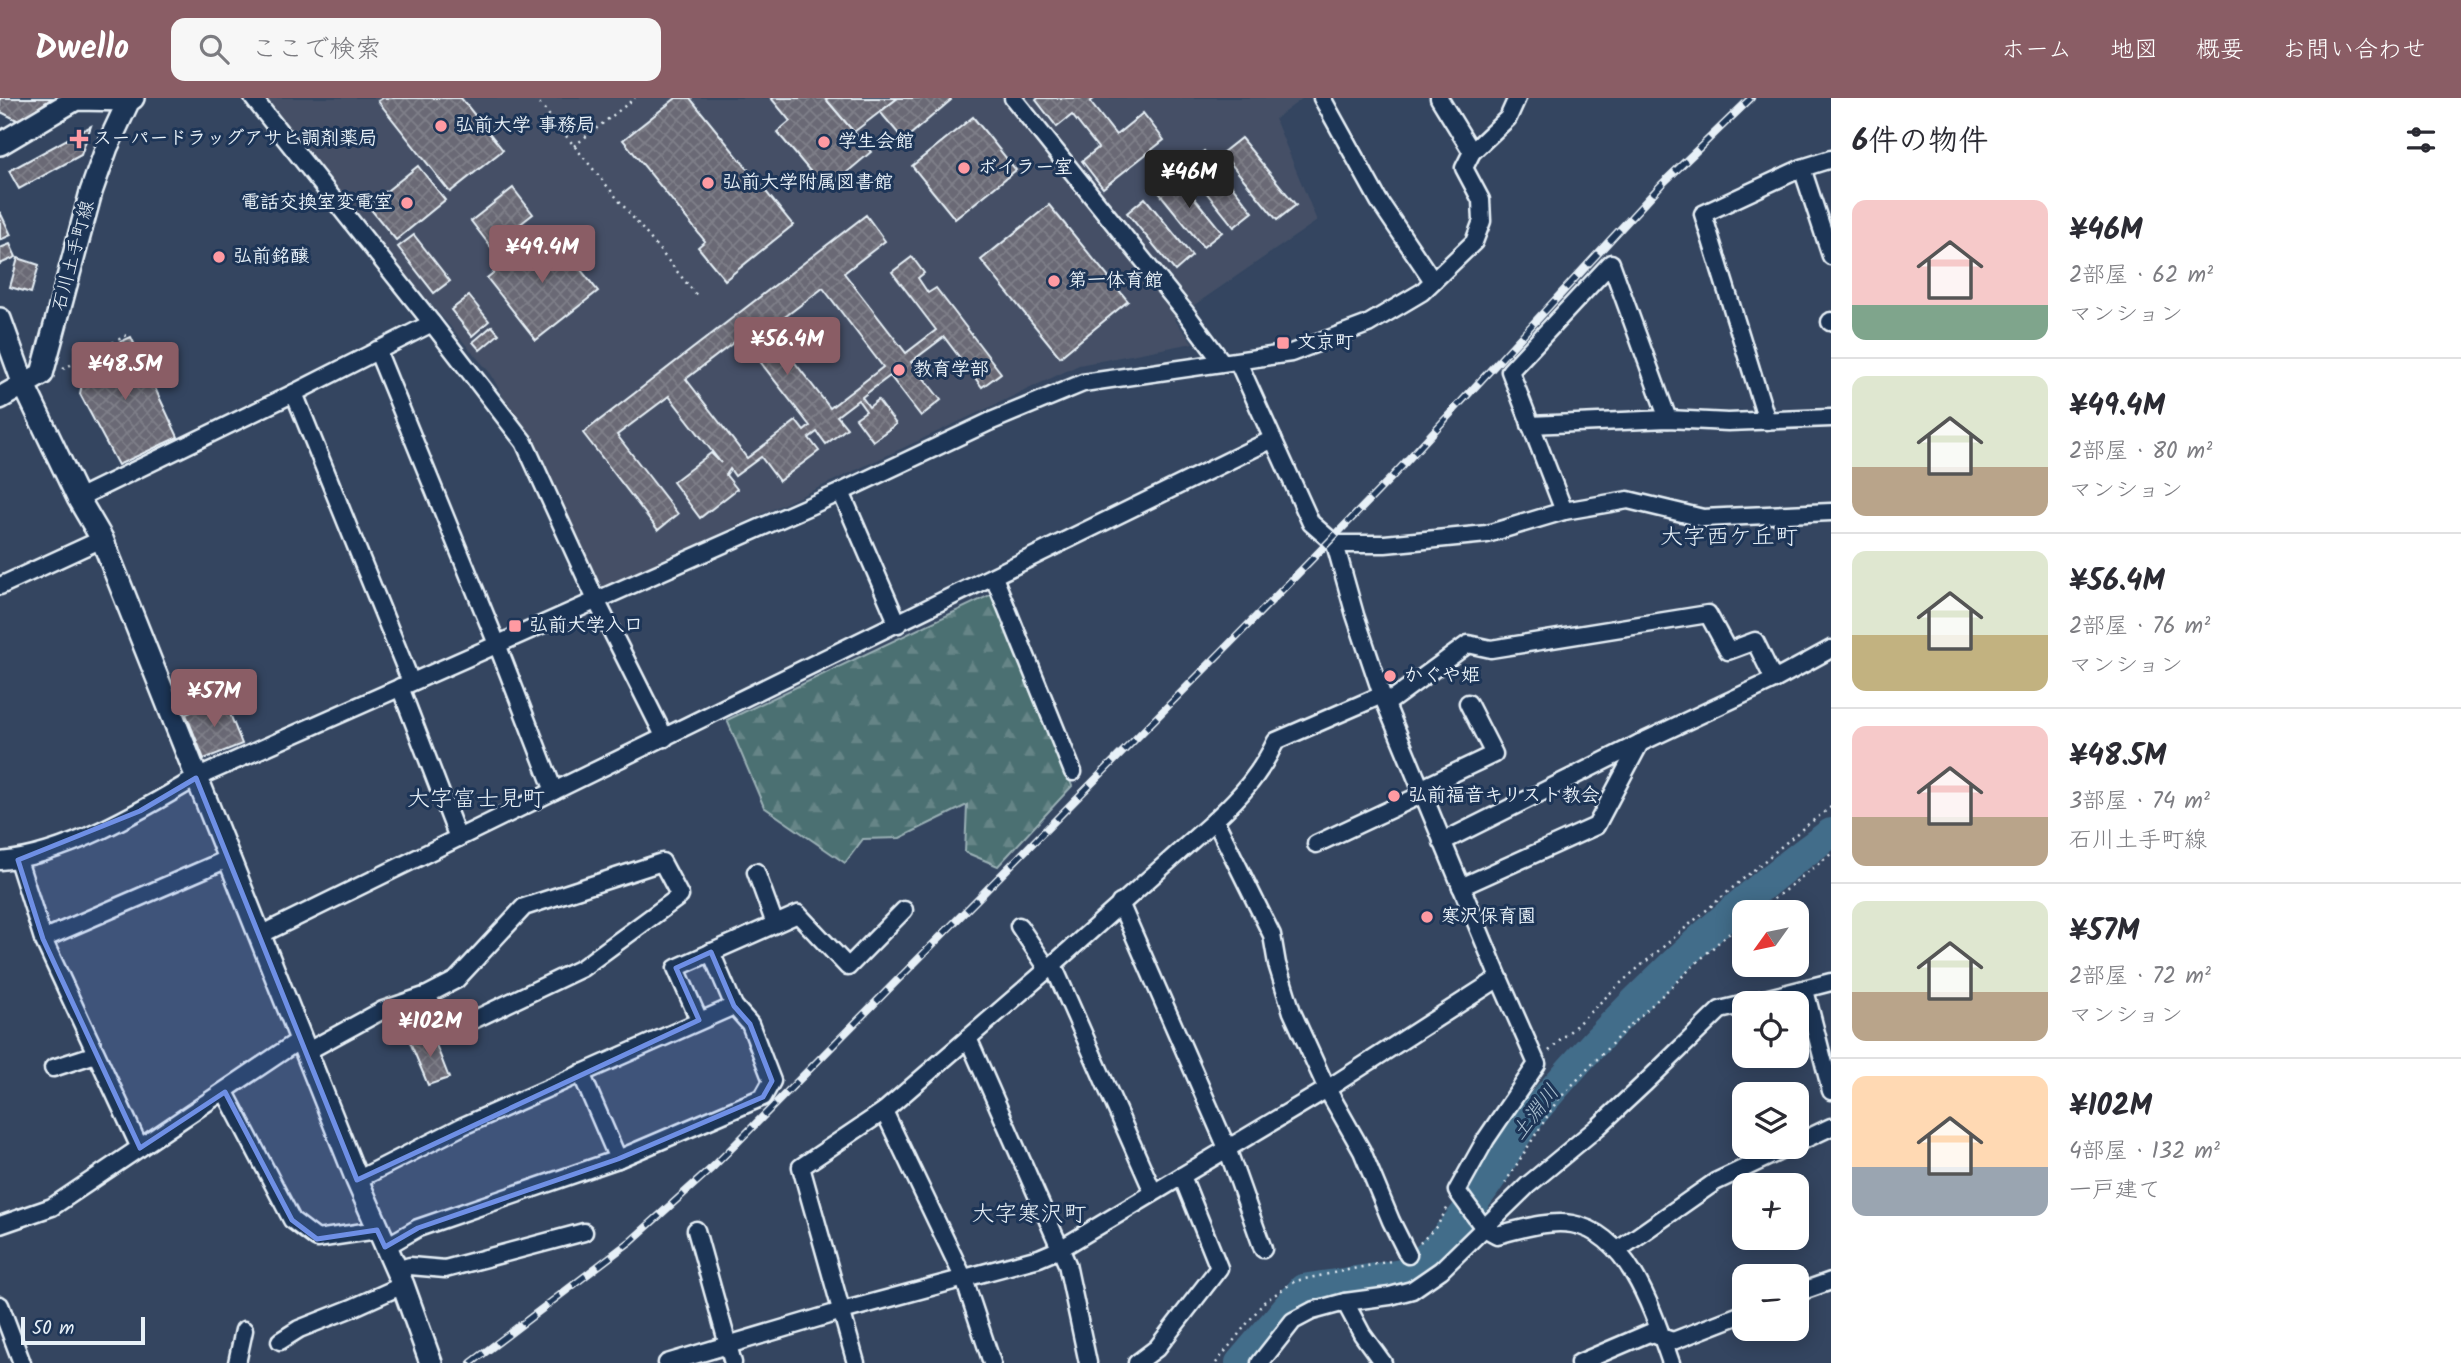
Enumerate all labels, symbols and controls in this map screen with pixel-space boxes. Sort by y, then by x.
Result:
search box [171,18,661,81]
text: Dwello [35,23,129,76]
text: ここで検索 [251,29,381,71]
icon: search [195,30,233,68]
text: ホーム [2001,31,2072,70]
text: 地図 [2110,31,2158,70]
text: 概要 [2196,31,2244,70]
text: お問い合わせ [2282,31,2426,70]
place label: 弘前大学 事務局 [455,111,595,141]
marker: 弘前大学 事務局 [433,118,449,134]
text: 6件の物件 [1852,118,1988,166]
icon: filters [2402,121,2440,159]
place label: スーパードラッグアサヒ調剤薬局 [93,124,377,154]
place label: 学生会館 [838,127,914,157]
marker: スーパードラッグアサヒ調剤薬局 [71,131,87,147]
marker: 学生会館 [816,134,832,150]
pin: ¥46M [1148,150,1230,210]
place label: ボイラー室 [978,153,1073,183]
text: ¥46M [1161,155,1217,191]
marker: ボイラー室 [956,160,972,176]
place label: 弘前大学附属図書館 [722,168,893,198]
marker: 弘前大学附属図書館 [700,175,716,191]
place label: 電話交換室変電室 [241,188,393,218]
marker: 電話交換室変電室 [399,195,415,211]
street label: 石川土手町線 [45,197,103,315]
text: ¥46M [2069,207,2143,255]
pin: ¥49.4M [485,226,599,285]
icon: home [1908,228,1992,312]
text: ¥49.4M [505,230,579,266]
place label: 弘前銘醸 [233,242,310,272]
marker: 弘前銘醸 [211,249,227,265]
text: 2部屋 · 62 m² [2069,258,2213,294]
place label: 第一体育館 [1068,266,1163,296]
marker: 第一体育館 [1046,273,1062,289]
text: マンション [2069,297,2183,333]
pin: ¥56.4M [730,317,844,377]
text: ¥56.4M [750,322,824,358]
place label: 文京町 [1297,328,1354,358]
marker: 文京町 [1275,335,1291,351]
pin: ¥48.5M [68,342,182,402]
text: ¥48.5M [88,347,162,383]
place label: 教育学部 [913,355,989,385]
marker: 教育学部 [891,362,907,378]
text: ¥49.4M [2069,383,2165,431]
icon: home [1908,404,1992,488]
text: 2部屋 · 80 m² [2069,434,2212,470]
text: マンション [2069,473,2183,509]
district label: 大字西ケ丘町 [1660,520,1798,556]
text: ¥56.4M [2069,558,2165,606]
icon: home [1908,579,1992,663]
text: 2部屋 · 76 m² [2069,609,2210,645]
place label: 弘前大学入口 [529,611,643,641]
marker: 弘前大学入口 [507,618,523,634]
text: マンション [2069,648,2183,684]
place label: かぐや姫 [1404,661,1480,691]
marker: かぐや姫 [1382,668,1398,684]
pin: ¥57M [173,670,255,729]
text: ¥57M [187,674,241,710]
text: ¥48.5M [2069,733,2166,781]
icon: home [1908,754,1992,838]
place label: 弘前福音キリスト教会 [1408,781,1600,811]
district label: 大字富士見町 [407,782,545,818]
text: 3部屋 · 74 m² [2069,784,2210,820]
marker: 弘前福音キリスト教会 [1386,788,1402,804]
text: 石川土手町線 [2069,823,2207,859]
north arrow [1732,900,1810,976]
map controls [1732,900,1809,1341]
place label: 寒沢保育園 [1441,902,1536,932]
text: ¥57M [2069,908,2139,956]
marker: 寒沢保育園 [1419,909,1435,925]
icon: home [1908,929,1992,1013]
text: 2部屋 · 72 m² [2069,959,2211,995]
button: locate [1732,991,1809,1068]
text: マンション [2069,998,2183,1034]
pin: ¥102M [381,1000,479,1059]
text: ¥102M [398,1004,462,1040]
water label: 土淵川 [1504,1078,1568,1148]
button: layers [1732,1082,1809,1159]
text: ¥102M [2069,1083,2152,1131]
icon: home [1908,1104,1992,1188]
text: 4部屋 · 132 m² [2069,1134,2220,1170]
button: + [1732,1173,1809,1250]
text: 一戸建て [2069,1173,2161,1209]
district label: 大字寒沢町 [972,1197,1087,1233]
button: − [1732,1264,1809,1341]
scale bar [21,1314,145,1346]
text: 50 m [32,1314,74,1344]

